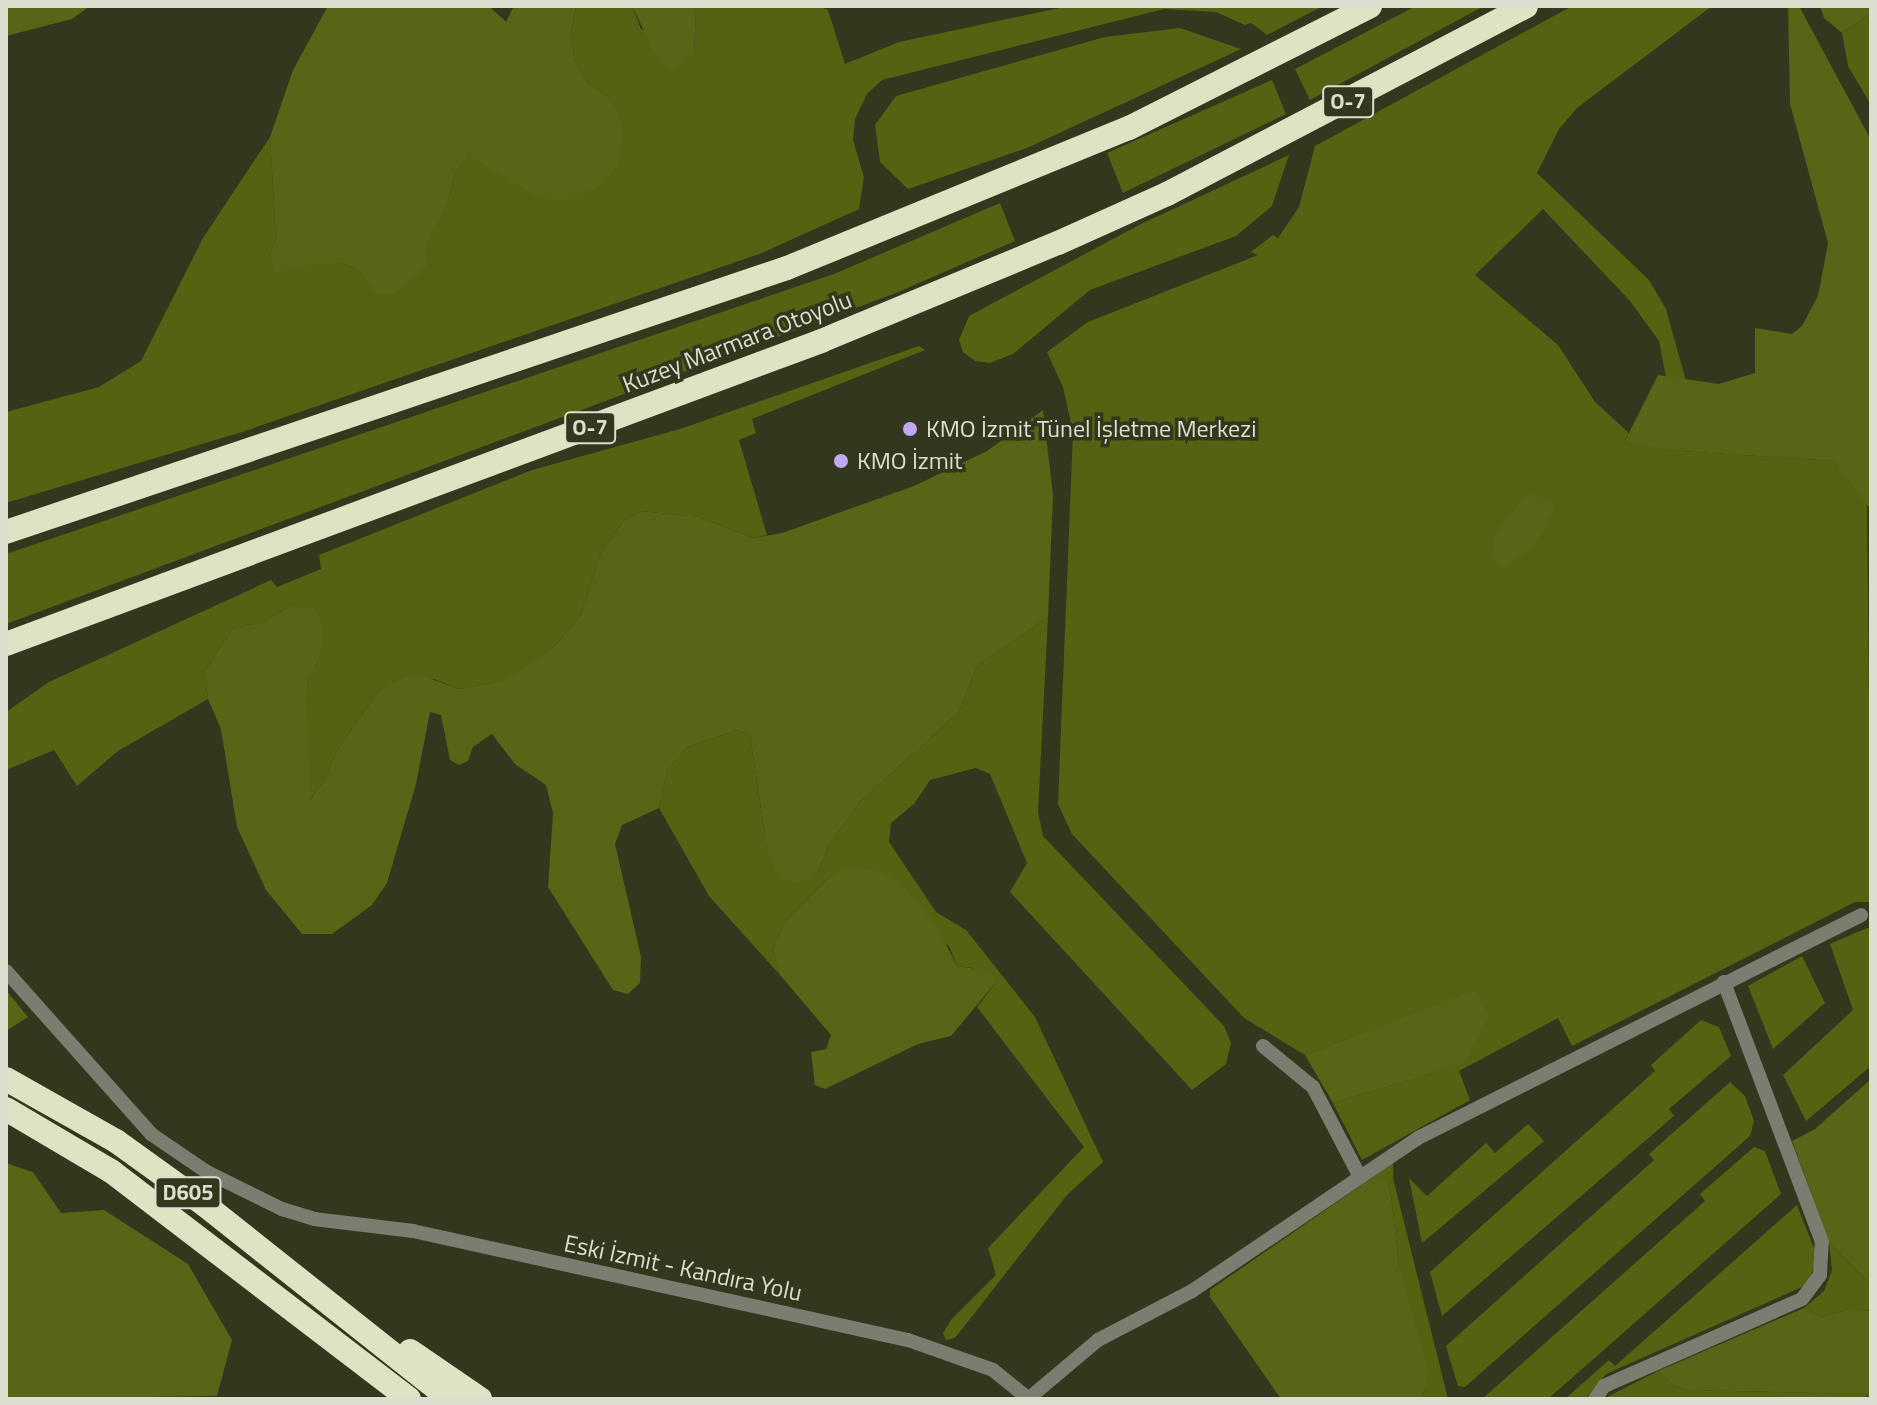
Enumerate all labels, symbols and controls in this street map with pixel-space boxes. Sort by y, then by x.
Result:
road number: O-7 [1322,84,1374,120]
street label: Kuzey Marmara Otoyolu [618,285,856,399]
road number: O-7 [564,410,616,446]
place label: KMO İzmit Tünel İşletme Merkezi [926,415,1256,443]
marker: KMO İzmit Tünel İşletme Merkezi [901,420,919,438]
place label: KMO İzmit [857,447,963,475]
marker: KMO İzmit [832,452,850,470]
road number: D605 [154,1175,222,1211]
street label: Eski İzmit - Kandıra Yolu [561,1229,805,1307]

